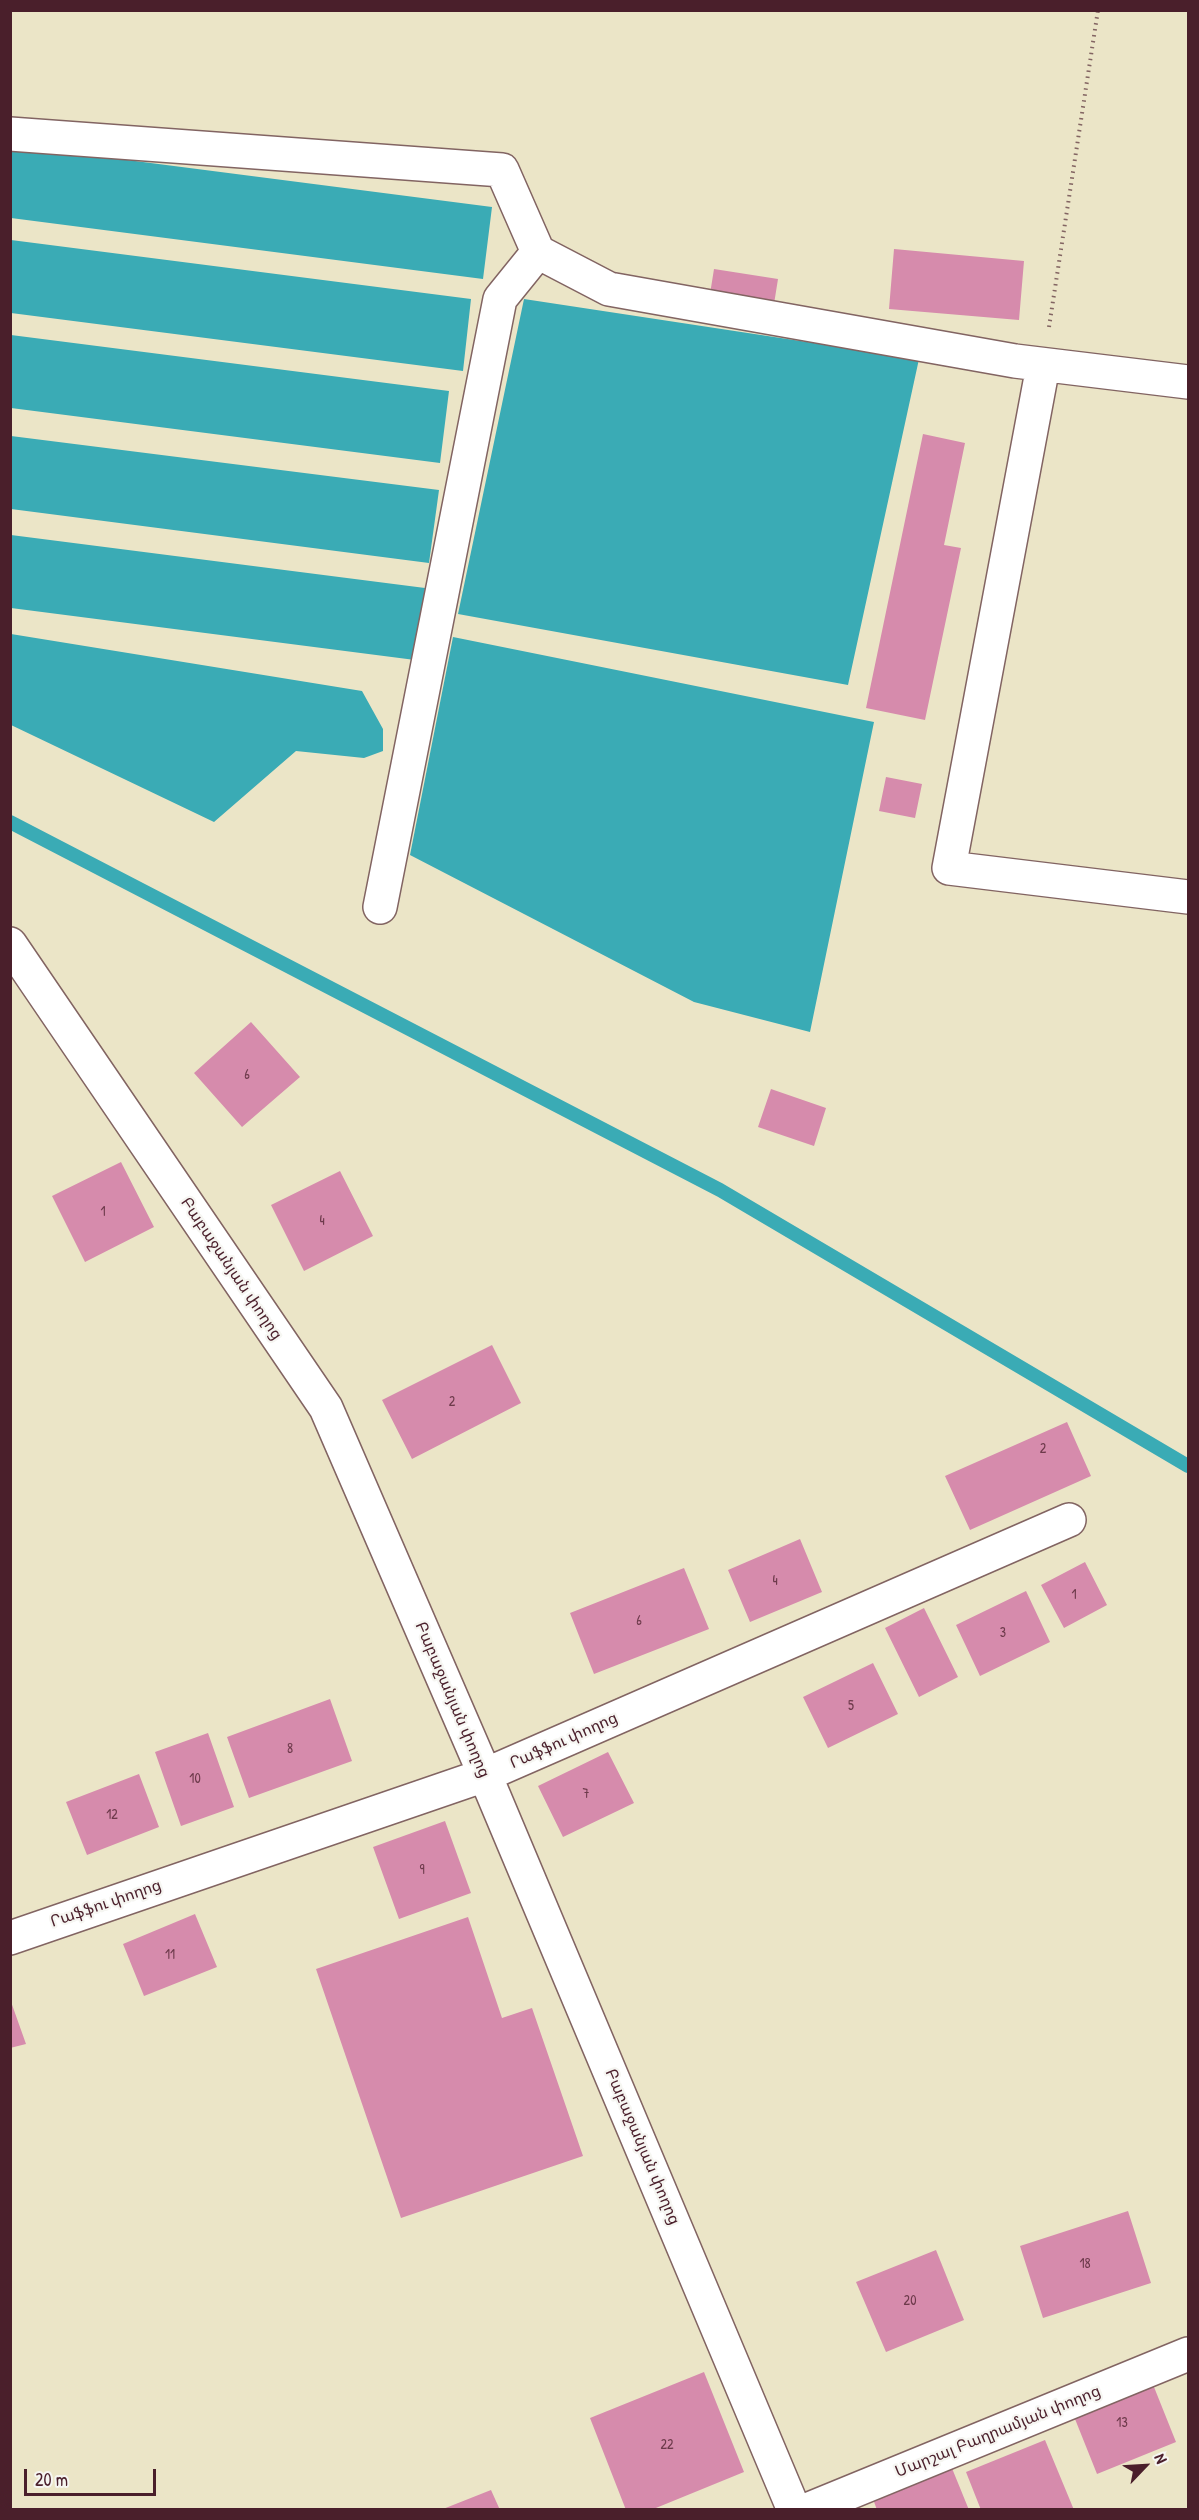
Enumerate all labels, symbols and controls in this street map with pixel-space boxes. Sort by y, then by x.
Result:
house number: 6 [244,1067,250,1083]
street label: Բաբաջանյան փողոց [176,1194,286,1344]
house number: 1 [100,1204,106,1220]
house number: 4 [319,1213,325,1229]
house number: 2 [449,1394,455,1410]
house number: 2 [1040,1441,1046,1457]
house number: 4 [772,1573,778,1589]
house number: 1 [1071,1587,1077,1603]
house number: 6 [636,1613,642,1629]
street label: Բաբաջանյան փողոց [410,1619,494,1781]
house number: 3 [1000,1625,1006,1641]
house number: 5 [848,1698,854,1714]
street label: Րաֆֆու փողոց [507,1709,621,1773]
house number: 8 [287,1741,293,1757]
house number: 10 [189,1771,201,1787]
house number: 7 [583,1786,589,1802]
house number: 12 [106,1807,118,1823]
house number: 9 [419,1862,425,1878]
street label: Րաֆֆու փողոց [48,1876,164,1932]
house number: 11 [165,1947,175,1963]
street label: Բաբաջանյան փողոց [600,2066,684,2228]
house number: 18 [1079,2256,1091,2272]
house number: 20 [904,2293,916,2309]
street label: Մարշալ Բաղրամյան փողոց [892,2382,1104,2482]
house number: 13 [1116,2415,1128,2431]
north arrow [1115,2436,1175,2496]
house number: 22 [660,2437,674,2453]
text: N [1150,2450,1173,2467]
scale bar [27,2457,159,2495]
text: 20 m [35,2467,68,2492]

